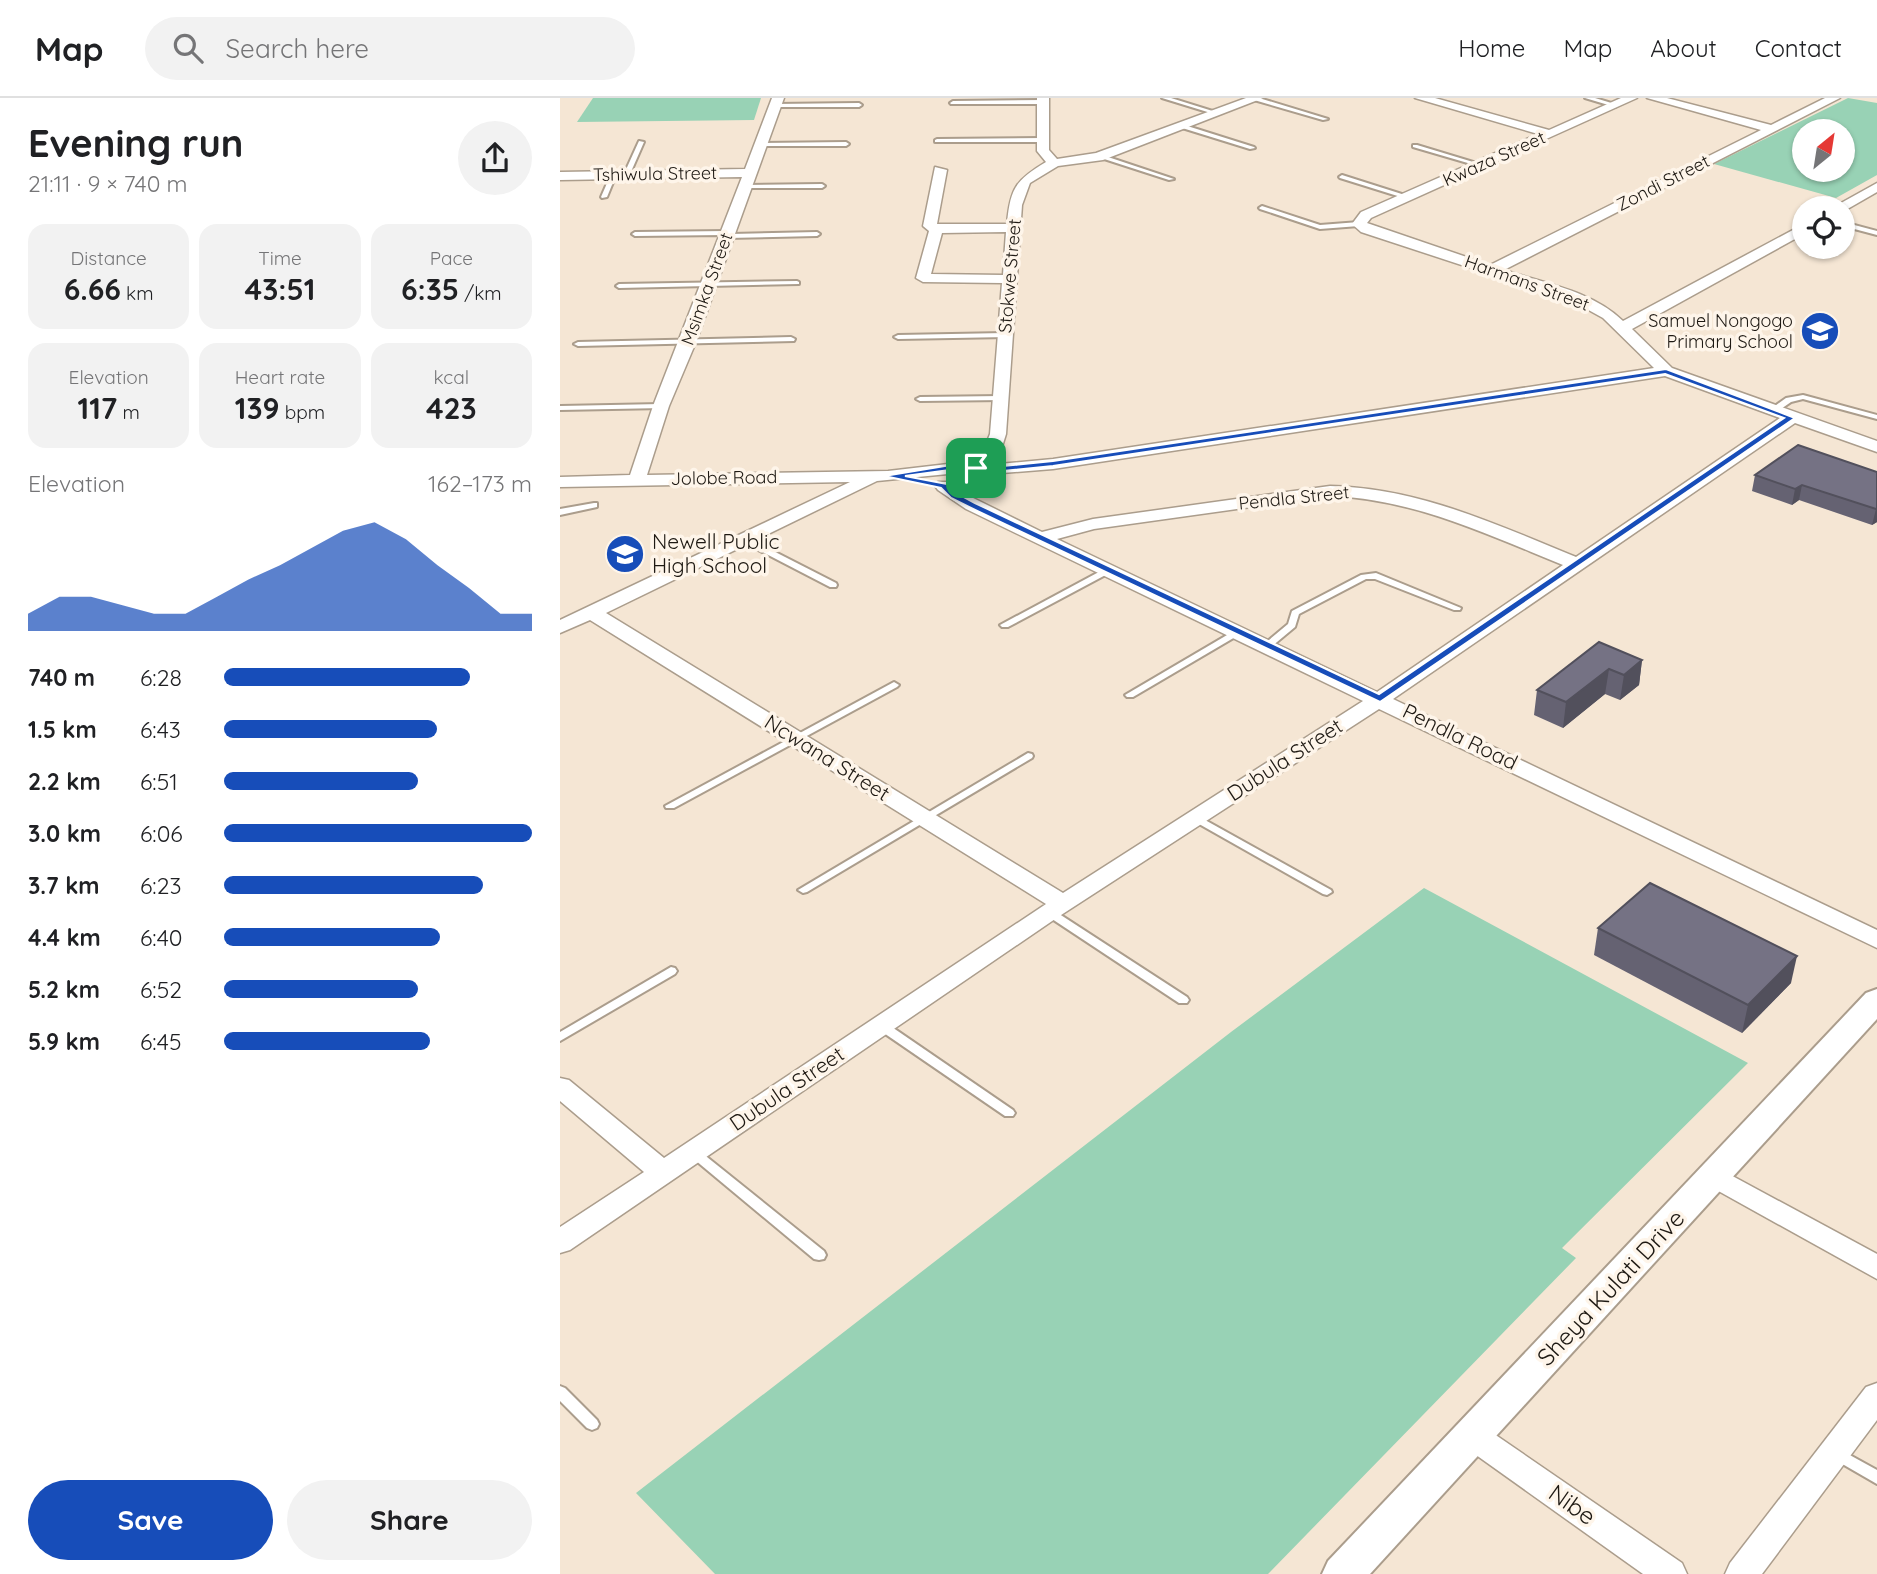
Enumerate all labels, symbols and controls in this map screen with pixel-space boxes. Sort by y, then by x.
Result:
search box [145,17,635,80]
text: Map [35,28,103,69]
icon: search [169,29,207,67]
text: Search here [225,32,369,65]
text: Home [1458,33,1525,63]
text: Map [1563,33,1612,63]
text: About [1650,33,1717,63]
text: Contact [1755,33,1842,63]
text: Evening run [28,119,243,167]
north arrow [1792,119,1855,182]
map controls [1792,119,1855,259]
button: share [458,121,532,195]
street label: Kwaza Street [1439,126,1549,191]
street label: Zondi Street [1612,149,1713,216]
street label: Tshiwula Street [593,161,717,186]
text: 21:11 · 9 × 740 m [28,169,188,198]
button: locate [1792,196,1855,259]
street label: Stokwe Street [993,218,1026,334]
street label: Msimka Street [676,229,738,348]
text: Distance [71,246,147,270]
text: Time [258,246,302,270]
text: Pace [430,246,473,270]
street label: Harmans Street [1462,249,1593,316]
text: 6.66 [64,270,121,308]
text: 43:51 [245,270,315,308]
text: 6:35 [401,270,459,308]
text: km [121,281,154,305]
text: /km [459,281,502,305]
place label: Samuel Nongogo Primary School [1648,309,1793,353]
school or university icon: Samuel Nongogo Primary School [1799,310,1841,352]
text: Elevation [69,365,149,389]
text: Heart rate [235,365,325,389]
text: kcal [434,365,469,389]
text: 117 [78,389,117,427]
text: 139 [235,389,280,427]
text: 423 [426,389,477,427]
text: m [117,400,140,424]
text: bpm [280,400,325,424]
pin [946,438,1006,498]
icon: arrive [957,449,995,487]
street label: Jolobe Road [670,465,778,490]
text: Elevation [28,469,125,498]
text: 162–173 m [428,469,532,498]
street label: Pendla Street [1237,480,1350,515]
place label: Newell Public High School [652,528,780,578]
school or university icon: Newell Public High School [604,533,646,575]
text: 740 m [28,663,95,692]
text: 6:28 [140,663,182,692]
street label: Pendla Road [1399,697,1522,775]
street label: Ncwana Street [760,708,895,806]
street label: Dubula Street [1222,712,1347,806]
text: 1.5 km [28,715,97,744]
text: 6:43 [140,715,181,744]
text: 2.2 km [28,767,101,796]
text: 6:51 [140,767,178,796]
text: 3.0 km [28,819,101,848]
text: 6:06 [140,819,183,848]
text: 3.7 km [28,871,99,900]
text: 6:23 [140,871,181,900]
text: 4.4 km [28,923,101,952]
text: 6:40 [140,923,182,952]
text: 5.2 km [28,975,100,1004]
text: 6:52 [140,975,182,1004]
text: 5.9 km [28,1027,100,1056]
text: 6:45 [140,1027,182,1056]
street label: Dubula Street [724,1040,849,1136]
street label: Sheya Kulati Drive [1530,1203,1690,1372]
street label: Nibe [1543,1477,1602,1531]
button: Save [28,1480,273,1560]
button: Share [287,1480,532,1560]

